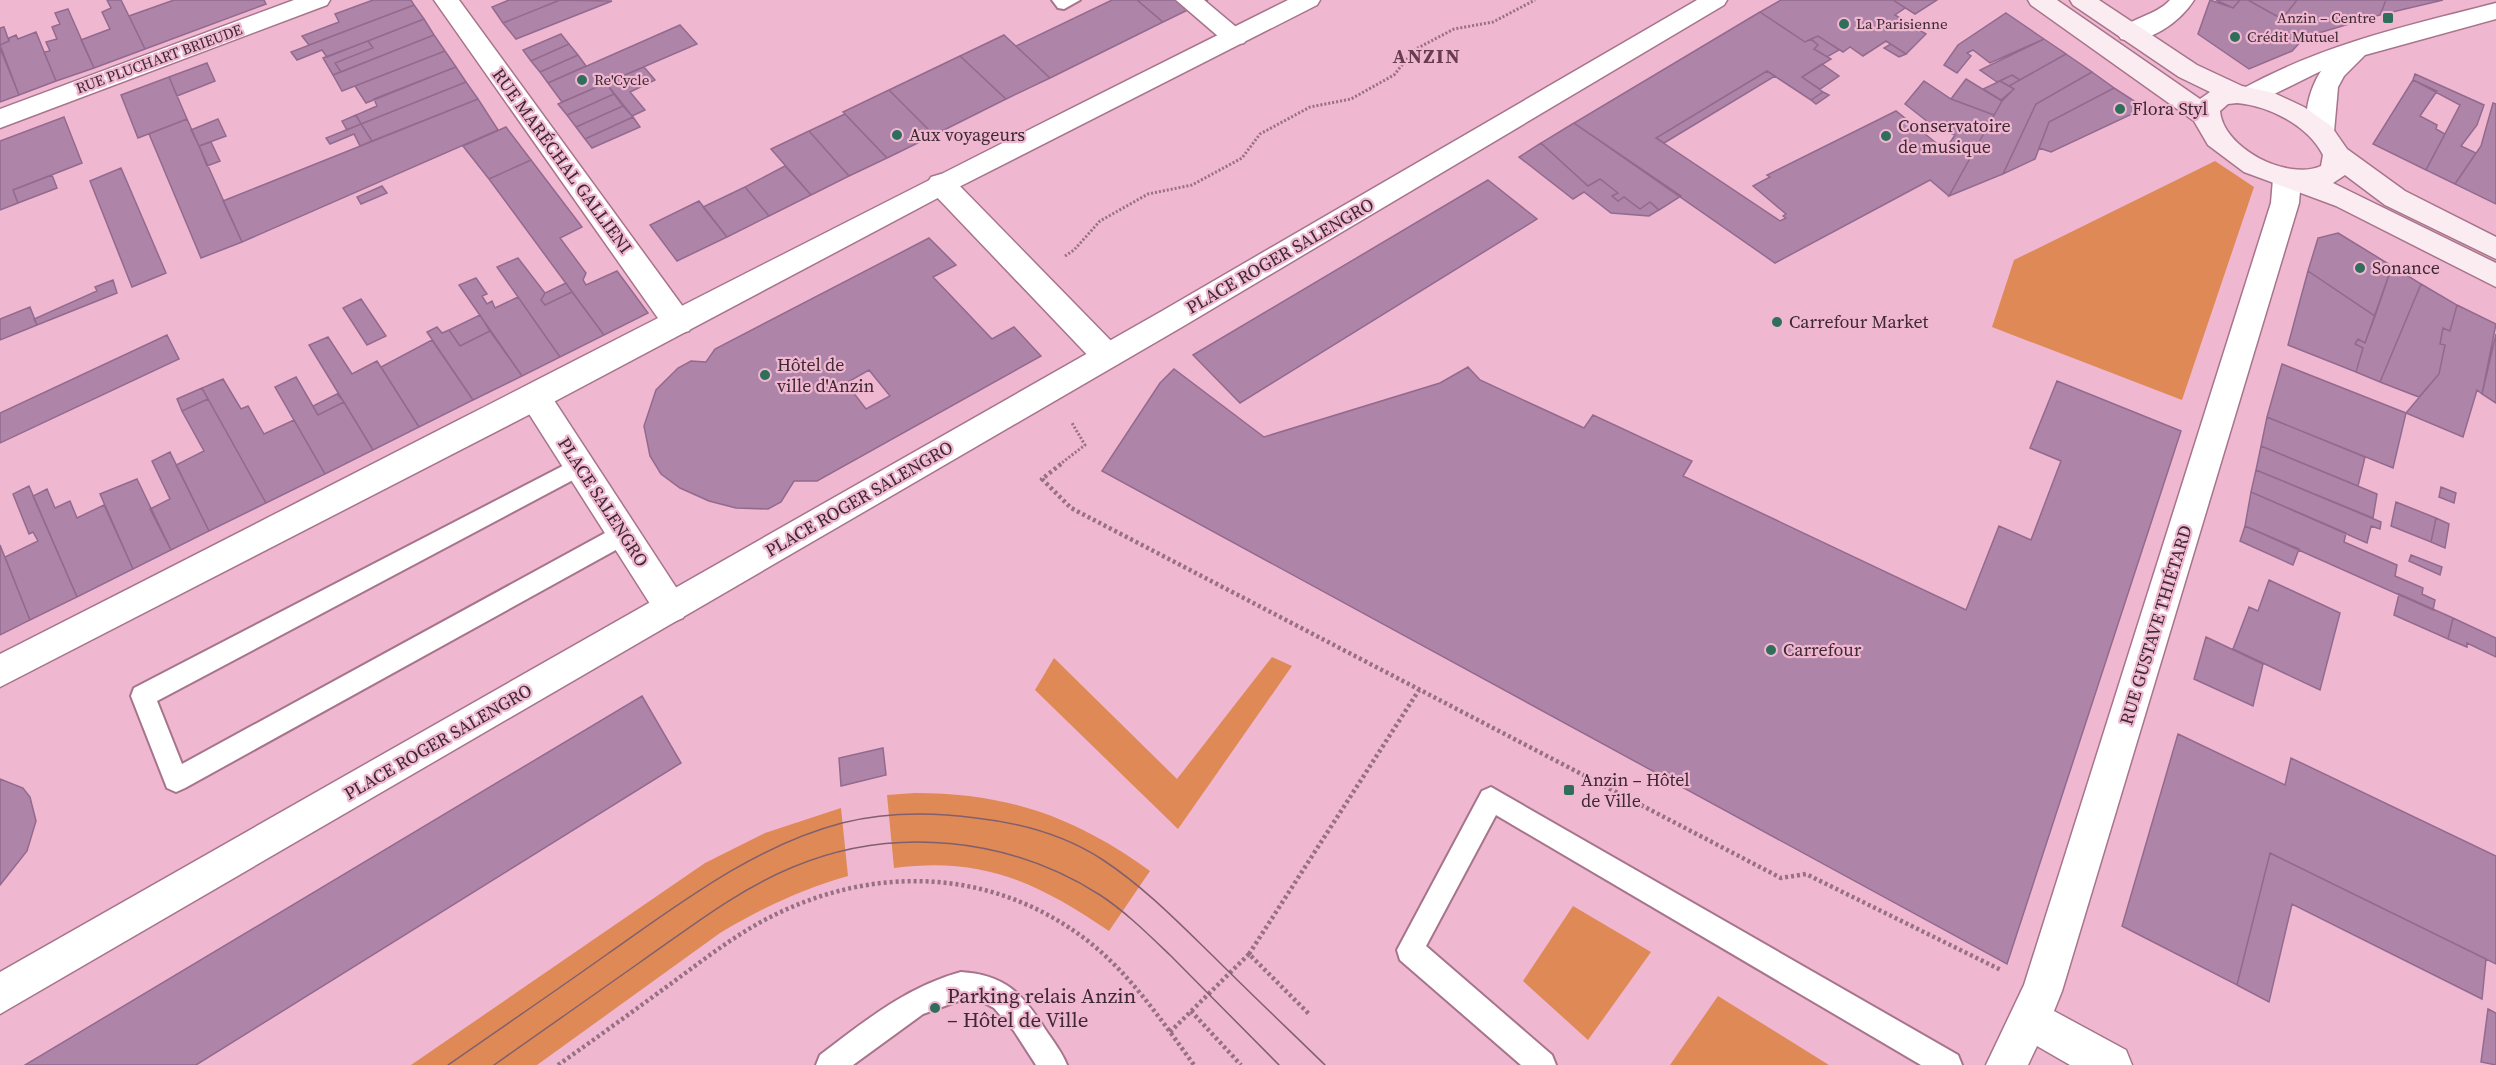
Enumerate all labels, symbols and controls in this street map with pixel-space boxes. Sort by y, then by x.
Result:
place label: Anzin – Centre [2277,7,2376,28]
marker: Anzin – Centre [2381,11,2395,25]
place label: La Parisienne [1856,13,1948,34]
marker: La Parisienne [1837,17,1851,31]
street label: RUE PLUCHART BRIEUDE [73,19,245,98]
place label: Crédit Mutuel [2247,26,2340,47]
marker: Crédit Mutuel [2228,30,2242,44]
district label: ANZIN [1393,42,1461,70]
street label: RUE MARÉCHAL GALLIENI [487,63,638,259]
place label: Re'Cycle [594,69,650,90]
marker: Re'Cycle [575,73,589,87]
place label: Flora Styl [2132,96,2208,121]
marker: Flora Styl [2113,102,2127,116]
place label: Conservatoire de musique [1898,113,2011,159]
place label: Aux voyageurs [909,122,1025,147]
marker: Aux voyageurs [890,128,904,142]
marker: Conservatoire de musique [1879,129,1893,143]
street label: PLACE ROGER SALENGRO [1181,192,1378,320]
place label: Sonance [2372,255,2440,280]
marker: Sonance [2353,261,2367,275]
place label: Carrefour Market [1789,309,1929,334]
marker: Carrefour Market [1770,315,1784,329]
place label: Hôtel de ville d'Anzin [777,352,875,398]
marker: Hôtel de ville d'Anzin [758,368,772,382]
street label: PLACE SALENGRO [552,432,655,571]
street label: PLACE ROGER SALENGRO [760,435,957,563]
street label: RUE GUSTAVE THIÉTARD [2113,522,2198,728]
place label: Carrefour [1783,637,1862,662]
marker: Carrefour [1764,643,1778,657]
street label: PLACE ROGER SALENGRO [339,678,536,806]
place label: Anzin – Hôtel de Ville [1581,767,1690,813]
marker: Anzin – Hôtel de Ville [1562,783,1576,797]
place label: Parking relais Anzin – Hôtel de Ville [947,981,1137,1034]
marker: Parking relais Anzin – Hôtel de Ville [928,1001,942,1015]

